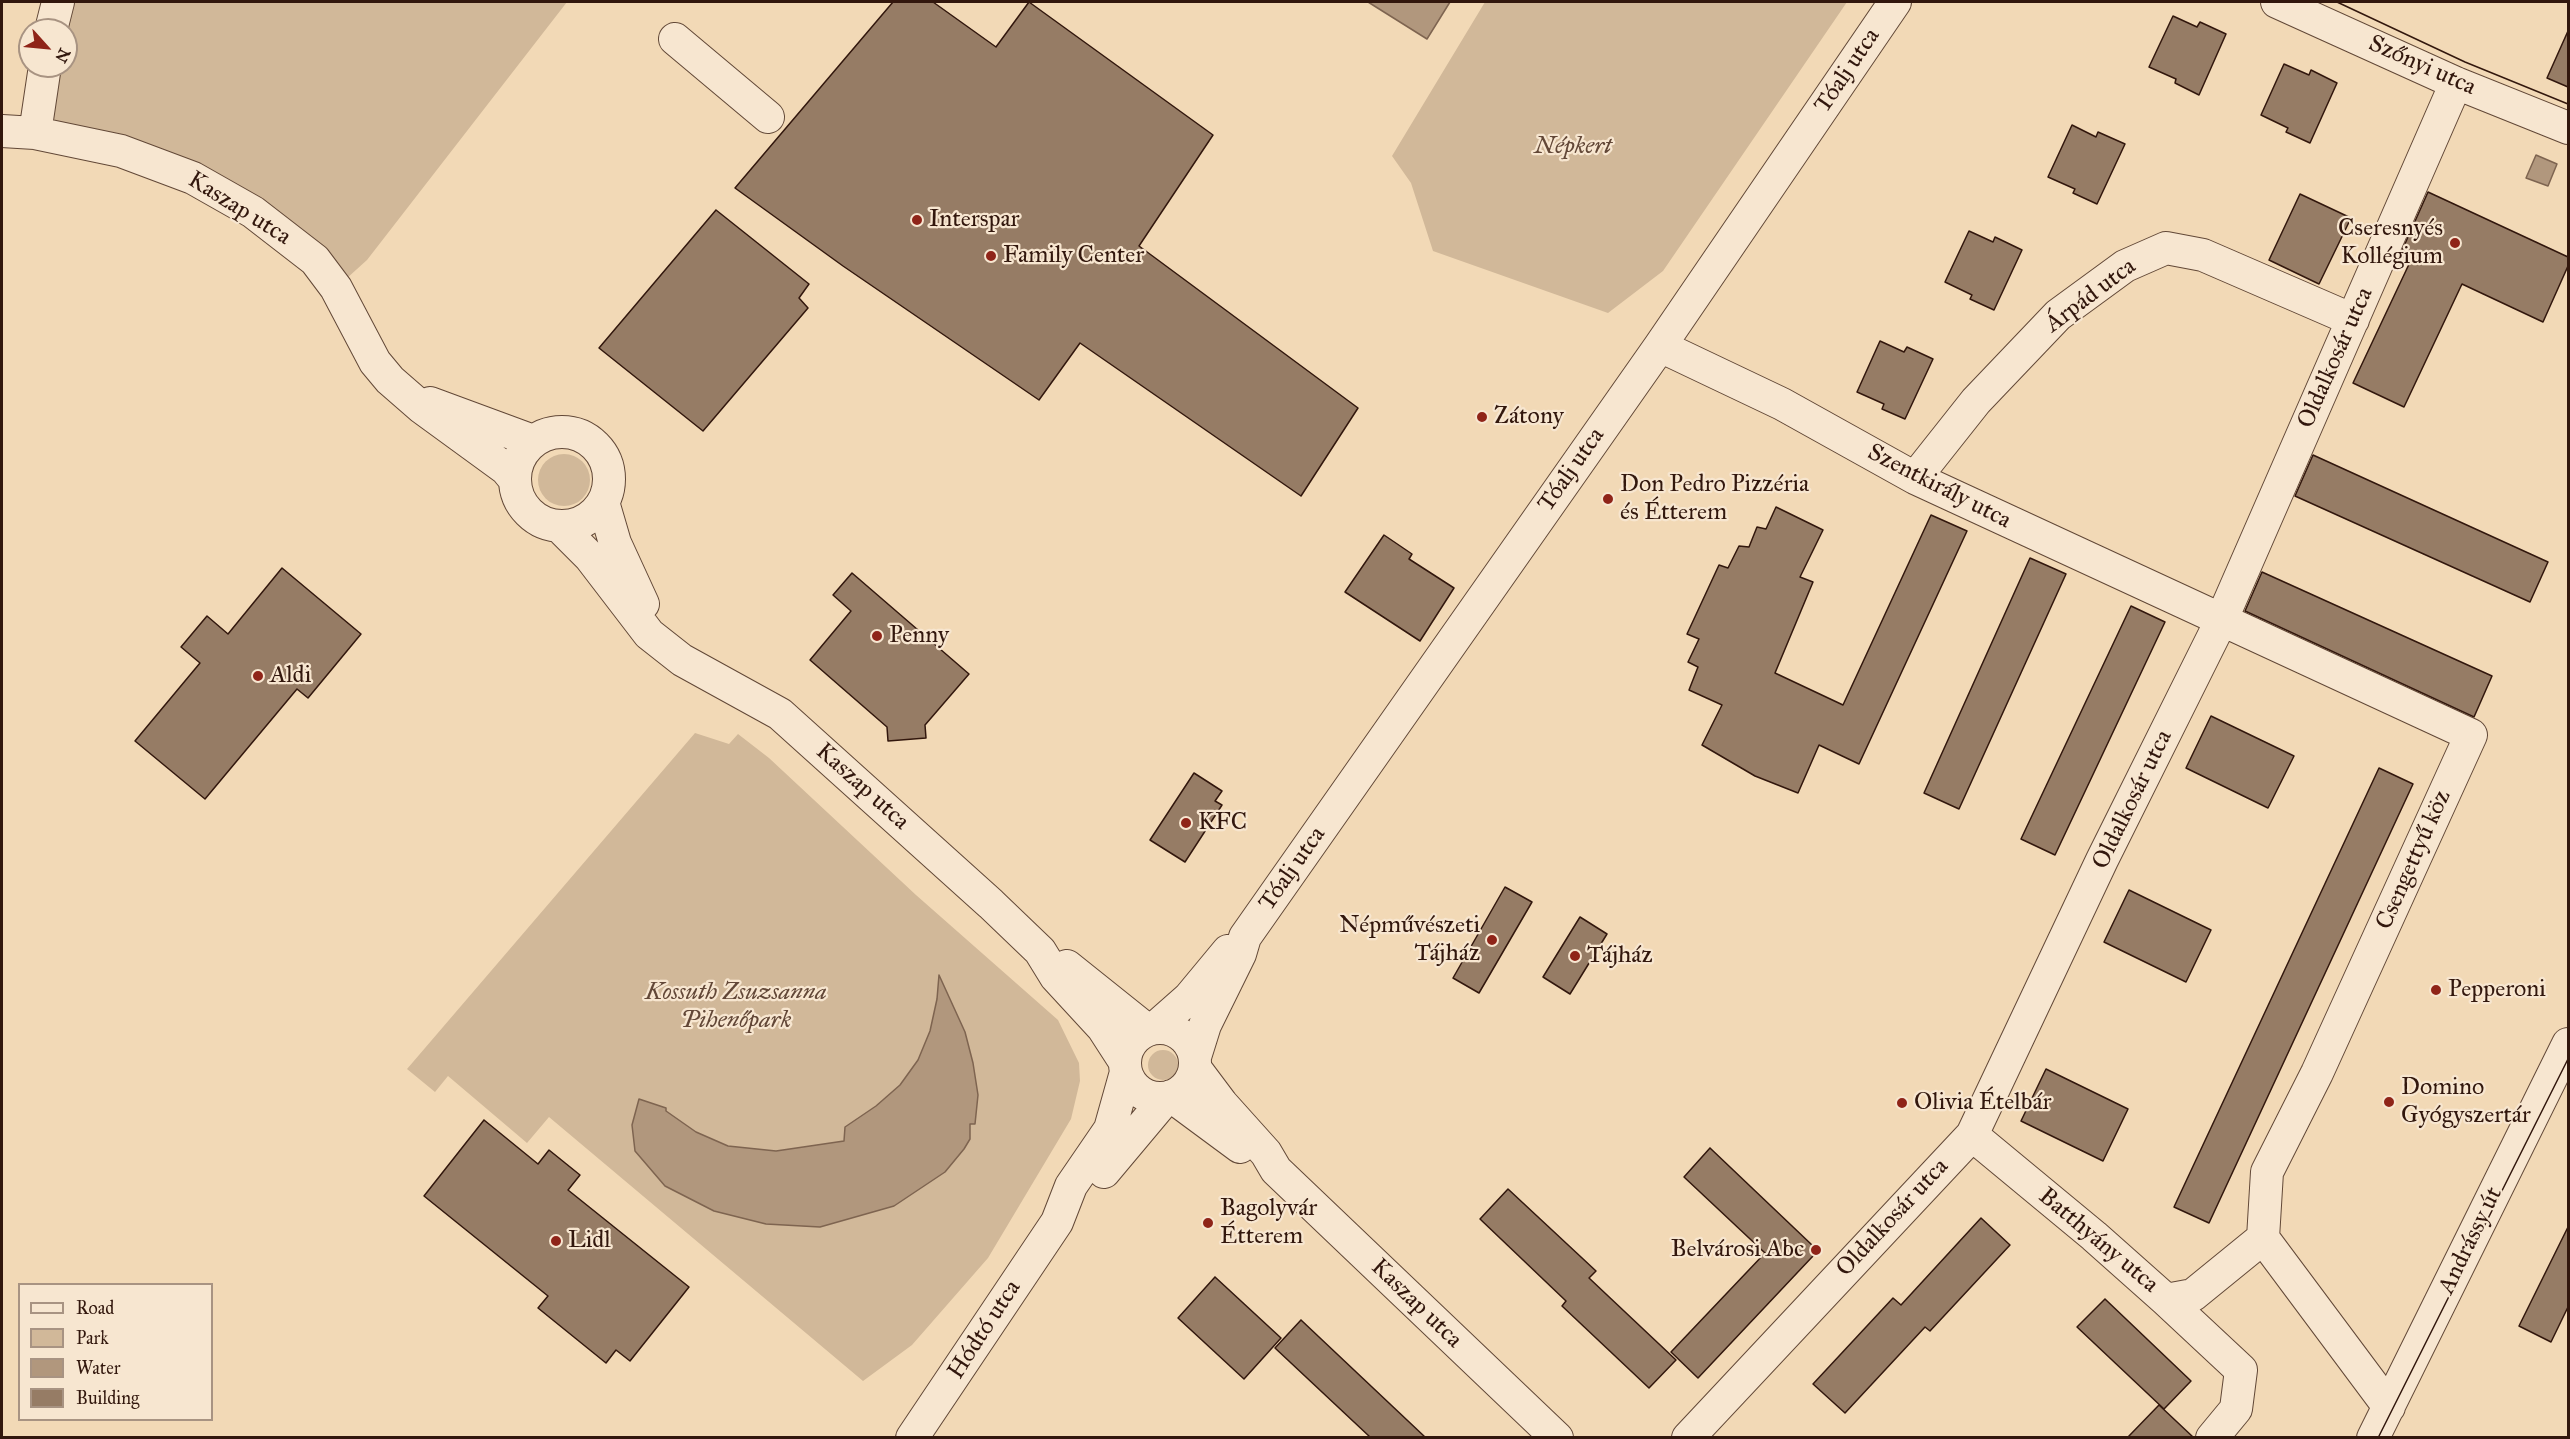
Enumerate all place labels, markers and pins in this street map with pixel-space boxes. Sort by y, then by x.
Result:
place label: Interspar [929,206,1020,234]
marker: Interspar [910,213,924,227]
place label: Cseresnyés Kollégium [2338,215,2443,271]
marker: Cseresnyés Kollégium [2448,236,2462,250]
place label: Family Center [1003,242,1144,270]
marker: Family Center [984,249,998,263]
place label: Zátony [1494,403,1564,431]
marker: Zátony [1475,410,1489,424]
place label: Don Pedro Pizzéria és Étterem [1620,471,1809,527]
marker: Don Pedro Pizzéria és Étterem [1601,492,1615,506]
place label: Penny [889,622,949,650]
marker: Penny [870,629,884,643]
place label: Aldi [270,662,311,690]
marker: Aldi [251,669,265,683]
place label: KFC [1198,809,1247,837]
marker: KFC [1179,816,1193,830]
place label: Népművészeti Tájház [1339,912,1480,968]
marker: Népművészeti Tájház [1485,933,1499,947]
place label: Tájház [1587,942,1653,970]
marker: Tájház [1568,949,1582,963]
place label: Pepperoni [2448,976,2546,1004]
marker: Pepperoni [2429,983,2443,997]
place label: Domino Gyógyszertár [2401,1074,2531,1130]
place label: Olivia Ételbár [1914,1089,2052,1117]
marker: Domino Gyógyszertár [2382,1095,2396,1109]
marker: Olivia Ételbár [1895,1096,1909,1110]
place label: Bagolyvár Étterem [1220,1195,1317,1251]
marker: Bagolyvár Étterem [1201,1216,1215,1230]
place label: Lidl [568,1227,611,1255]
marker: Lidl [549,1234,563,1248]
place label: Belvárosi Abc [1671,1236,1804,1264]
marker: Belvárosi Abc [1809,1243,1823,1257]

